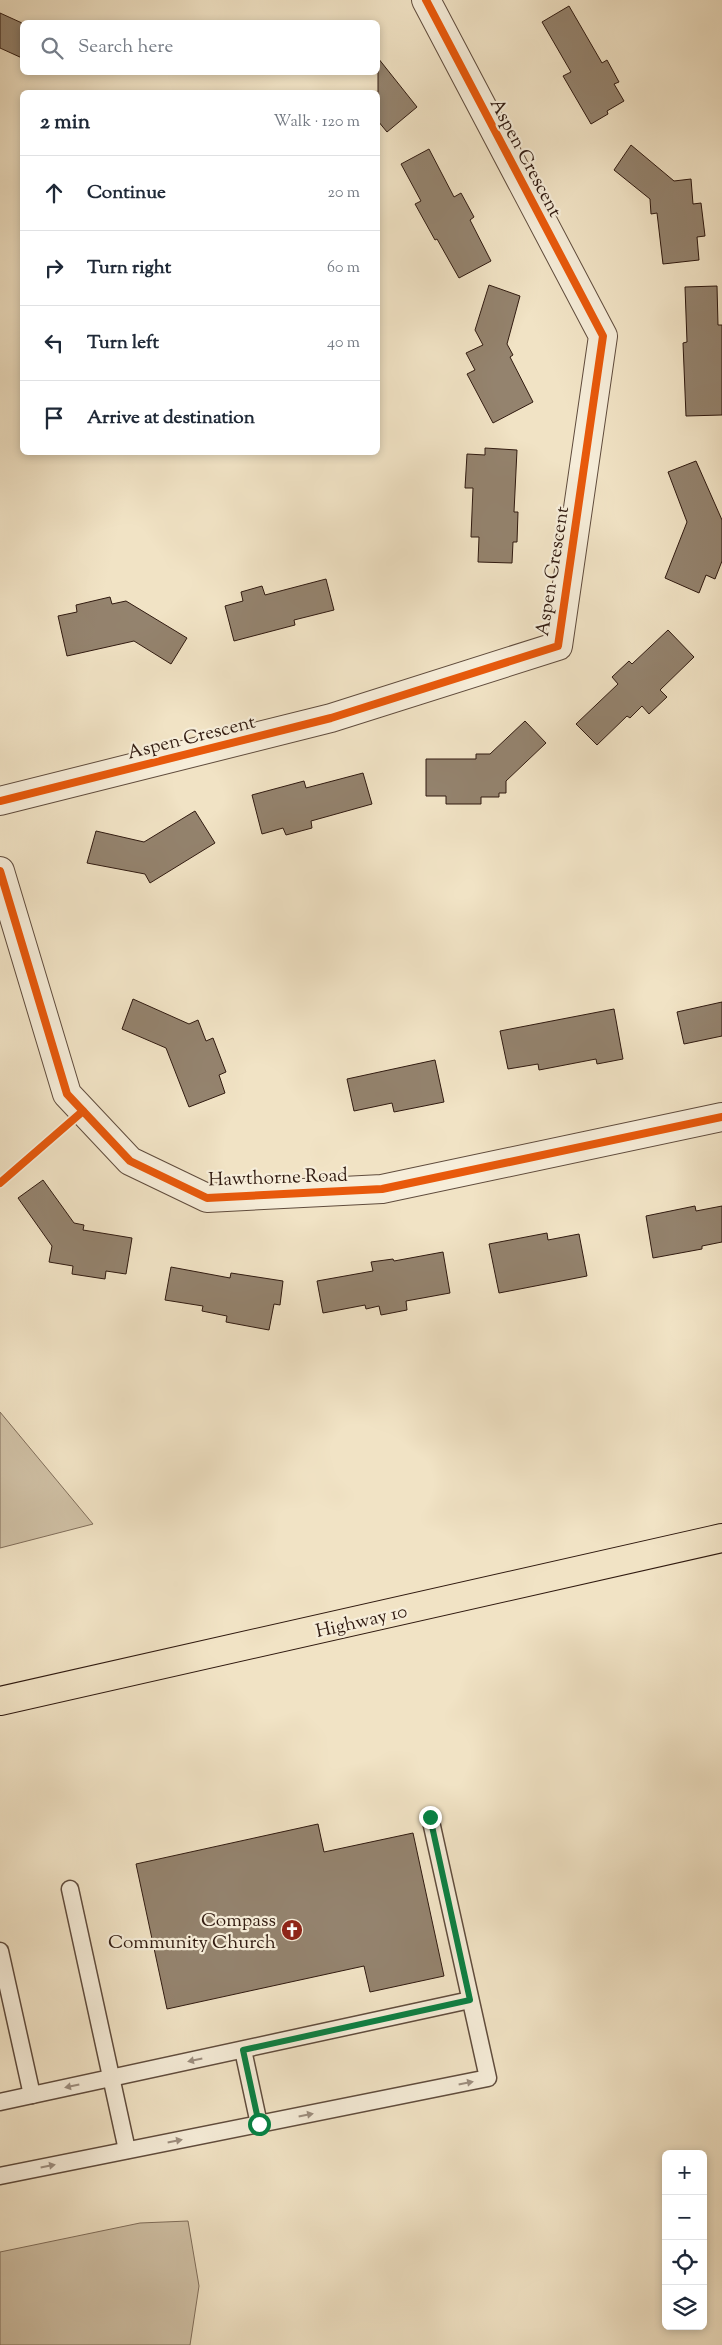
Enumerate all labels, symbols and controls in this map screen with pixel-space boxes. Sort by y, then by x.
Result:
search box [20,20,380,75]
icon: search [38,34,66,62]
text: Search here [78,34,173,61]
street label: Aspen Crescent [482,94,568,223]
text: 2 min [40,108,90,138]
text: Walk · 120 m [274,111,360,134]
icon: ahead [40,179,68,207]
text: Continue [87,180,166,207]
text: 20 m [327,182,360,205]
icon: right [40,254,68,282]
text: Turn right [87,255,171,282]
text: 60 m [327,257,360,280]
icon: left [40,329,68,357]
text: Turn left [87,330,159,357]
text: 40 m [327,332,360,355]
icon: arrive [40,404,68,432]
text: Arrive at destination [87,405,255,432]
street label: Aspen Crescent [530,504,577,638]
street label: Aspen Crescent [125,709,259,767]
street label: Hawthorne Road [208,1163,348,1194]
street label: Highway 10 [313,1599,410,1646]
route end [419,1806,442,1829]
place label: Compass Community Church [108,1908,276,1957]
church icon: Compass Community Church [280,1918,304,1942]
one-way arrow [188,2056,203,2064]
one-way arrow [458,2078,474,2086]
one-way arrow [64,2082,79,2090]
one-way arrow [299,2110,315,2118]
route start [248,2113,271,2136]
one-way arrow [168,2137,183,2145]
map controls [662,2150,707,2330]
button: + [662,2150,707,2195]
one-way arrow [40,2162,56,2170]
button: − [662,2195,707,2240]
button: locate [662,2240,707,2285]
button: layers [662,2285,707,2330]

